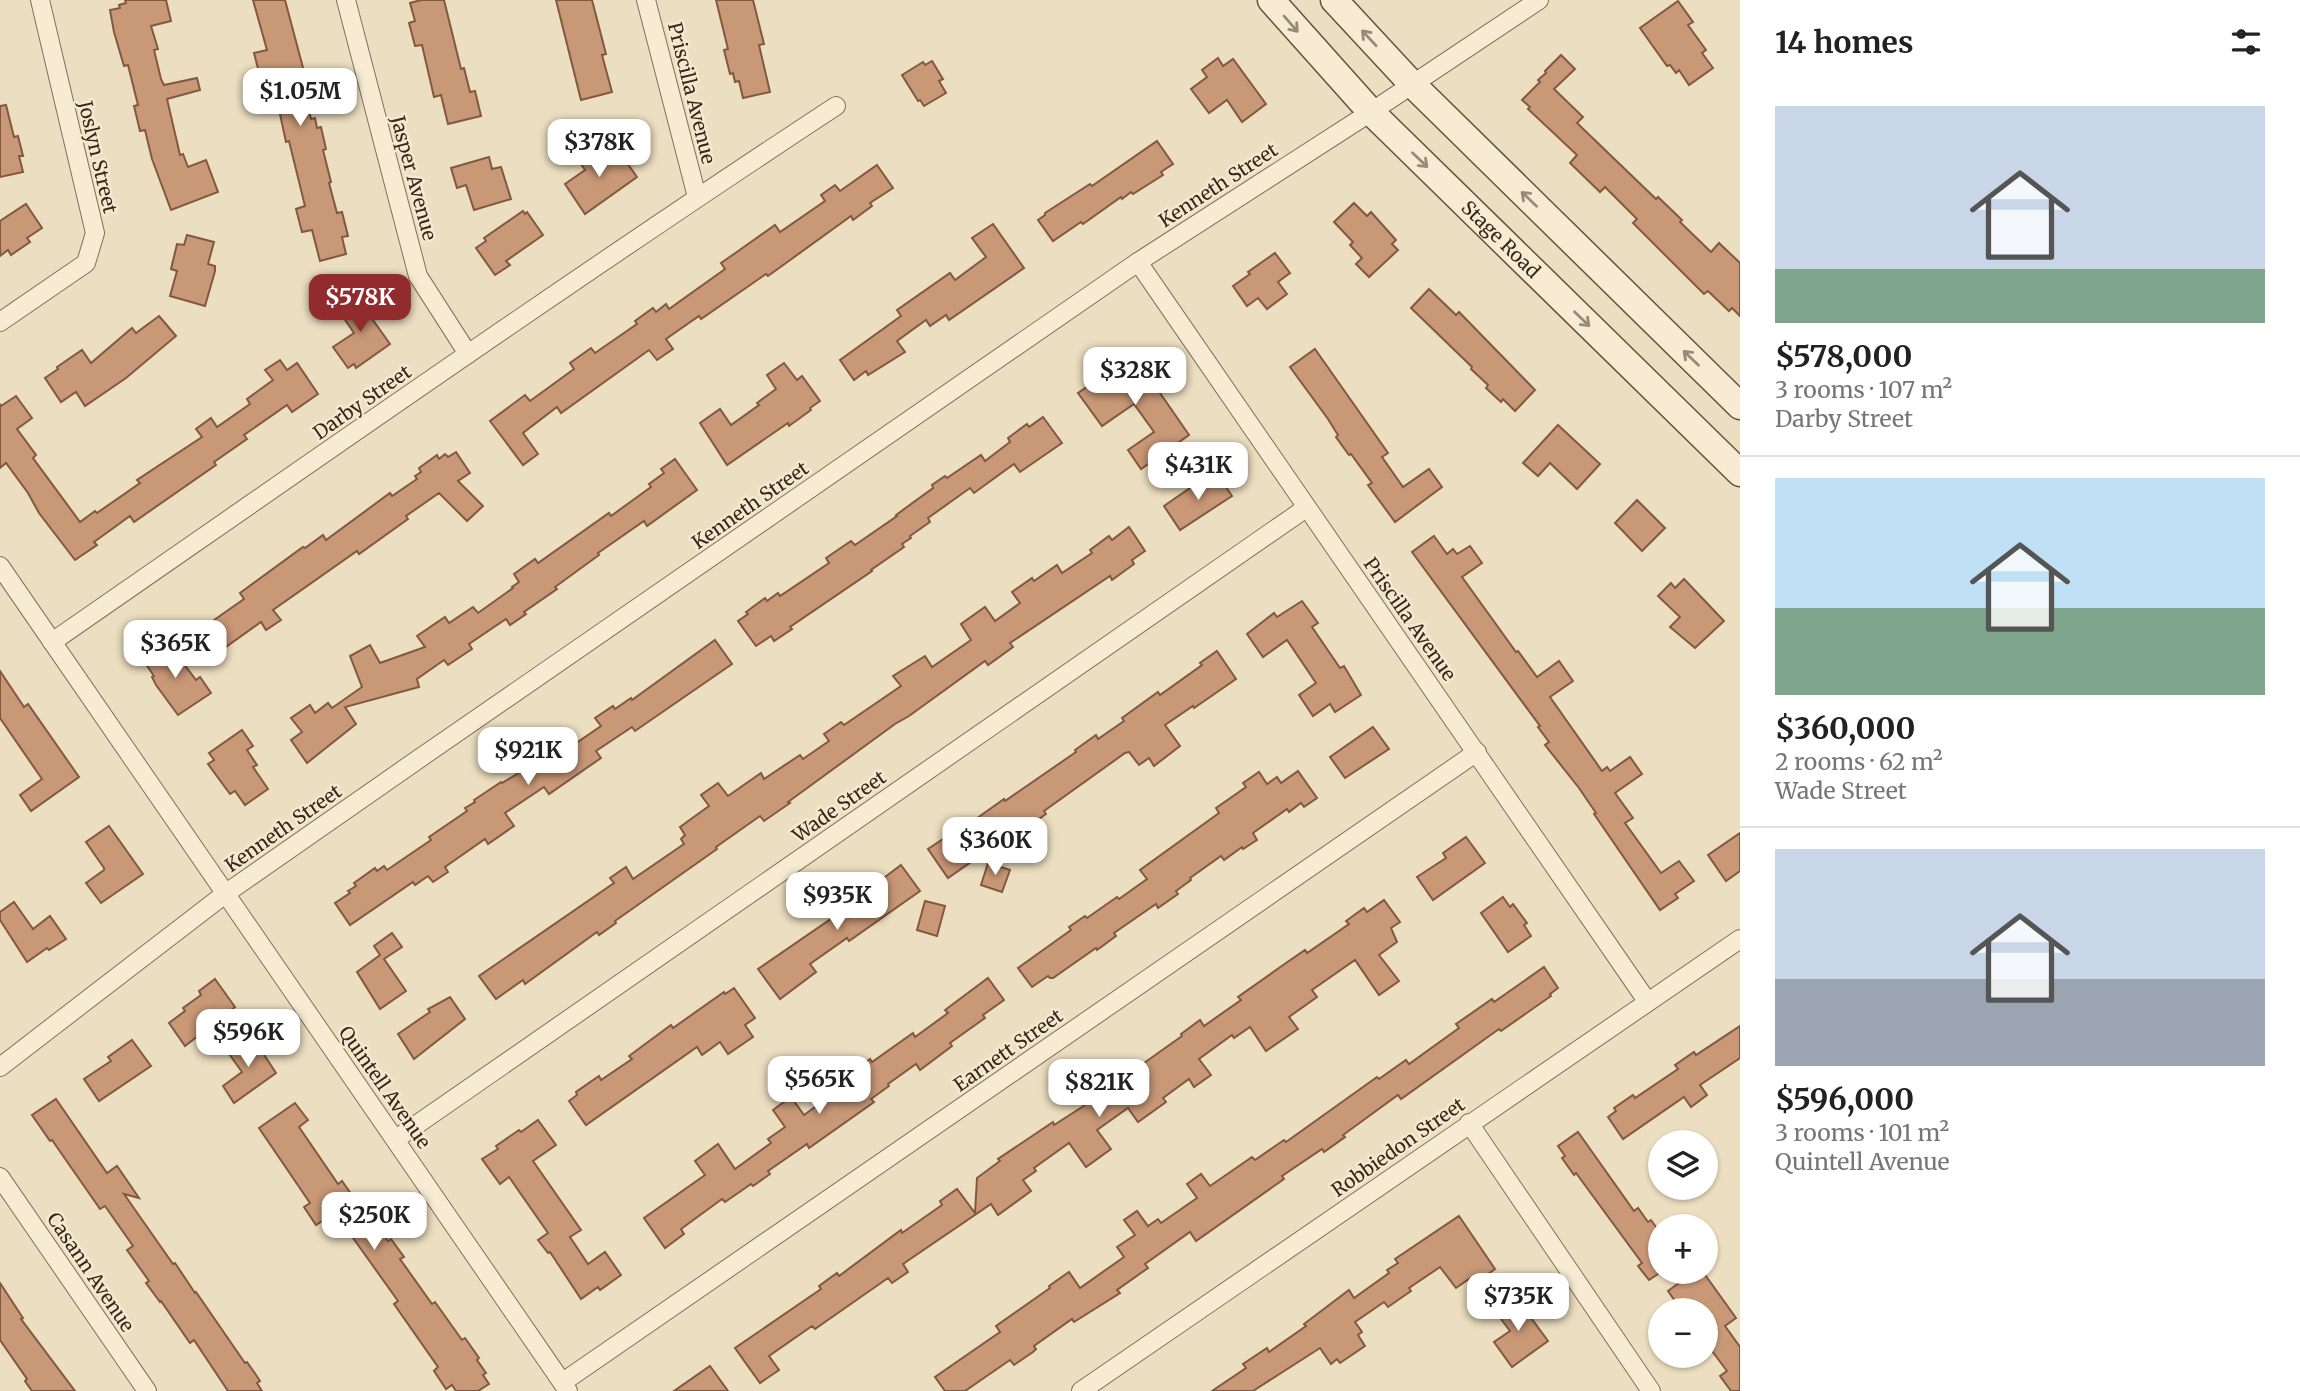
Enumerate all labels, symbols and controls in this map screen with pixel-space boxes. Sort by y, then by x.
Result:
one-way arrow [1283,15,1299,33]
street label: Priscilla Avenue [663,20,721,166]
text: 14 homes [1775,23,1913,61]
icon: filters [2227,23,2265,61]
one-way arrow [1360,30,1377,47]
pin: $1.05M [243,68,357,128]
text: $1.05M [259,76,341,105]
street label: Joslyn Street [73,97,123,216]
street label: Jasper Avenue [386,112,442,243]
pin: $378K [550,120,648,179]
text: $378K [564,127,634,156]
street label: Kenneth Street [1154,137,1282,232]
one-way arrow [1411,151,1428,168]
icon: home [1957,152,2083,278]
one-way arrow [1521,191,1538,208]
street label: Stage Road [1457,195,1545,283]
pin: $578K [311,274,409,334]
text: $578K [325,282,395,311]
one-way arrow [1573,310,1590,327]
text: $578,000 [1775,337,1912,375]
pin: $328K [1086,348,1184,407]
one-way arrow [1683,350,1700,367]
text: $328K [1099,355,1171,384]
street label: Darby Street [308,359,416,445]
text: 3 rooms · 107 m² [1775,375,1952,404]
text: Darby Street [1775,404,1913,433]
pin: $431K [1149,442,1247,502]
text: $431K [1164,450,1232,479]
street label: Kenneth Street [687,456,813,554]
icon: home [1957,524,2083,650]
street label: Priscilla Avenue [1359,553,1461,685]
pin: $365K [126,620,224,680]
text: $365K [140,628,210,657]
text: $360,000 [1775,709,1915,747]
pin: $921K [479,728,577,787]
text: $921K [494,735,562,764]
text: 2 rooms · 62 m² [1775,747,1943,776]
street label: Wade Street [787,765,891,848]
text: Wade Street [1775,776,1907,805]
street label: Kenneth Street [220,779,346,877]
pin: $360K [946,818,1044,877]
text: $360K [958,825,1032,854]
pin: $935K [788,872,886,932]
text: $935K [802,880,872,909]
icon: home [1957,895,2083,1021]
street label: Earnett Street [949,1003,1068,1096]
pin: $596K [199,1010,297,1069]
text: $596K [212,1017,284,1046]
street label: Quintell Avenue [334,1021,436,1153]
pin: $565K [770,1056,868,1116]
pin: $821K [1050,1060,1148,1119]
text: $565K [784,1064,854,1093]
text: $821K [1064,1067,1134,1096]
text: $596,000 [1775,1080,1914,1118]
street label: Robbiedon Street [1327,1092,1470,1202]
text: 3 rooms · 101 m² [1775,1118,1949,1147]
map controls [1648,1130,1718,1368]
button: layers [1648,1130,1718,1200]
text: Quintell Avenue [1775,1147,1950,1176]
pin: $250K [325,1192,423,1252]
text: $250K [338,1200,410,1229]
street label: Casann Avenue [42,1208,140,1336]
button: + [1648,1214,1718,1284]
pin: $735K [1469,1274,1567,1333]
text: $735K [1483,1281,1553,1310]
button: − [1648,1298,1718,1368]

